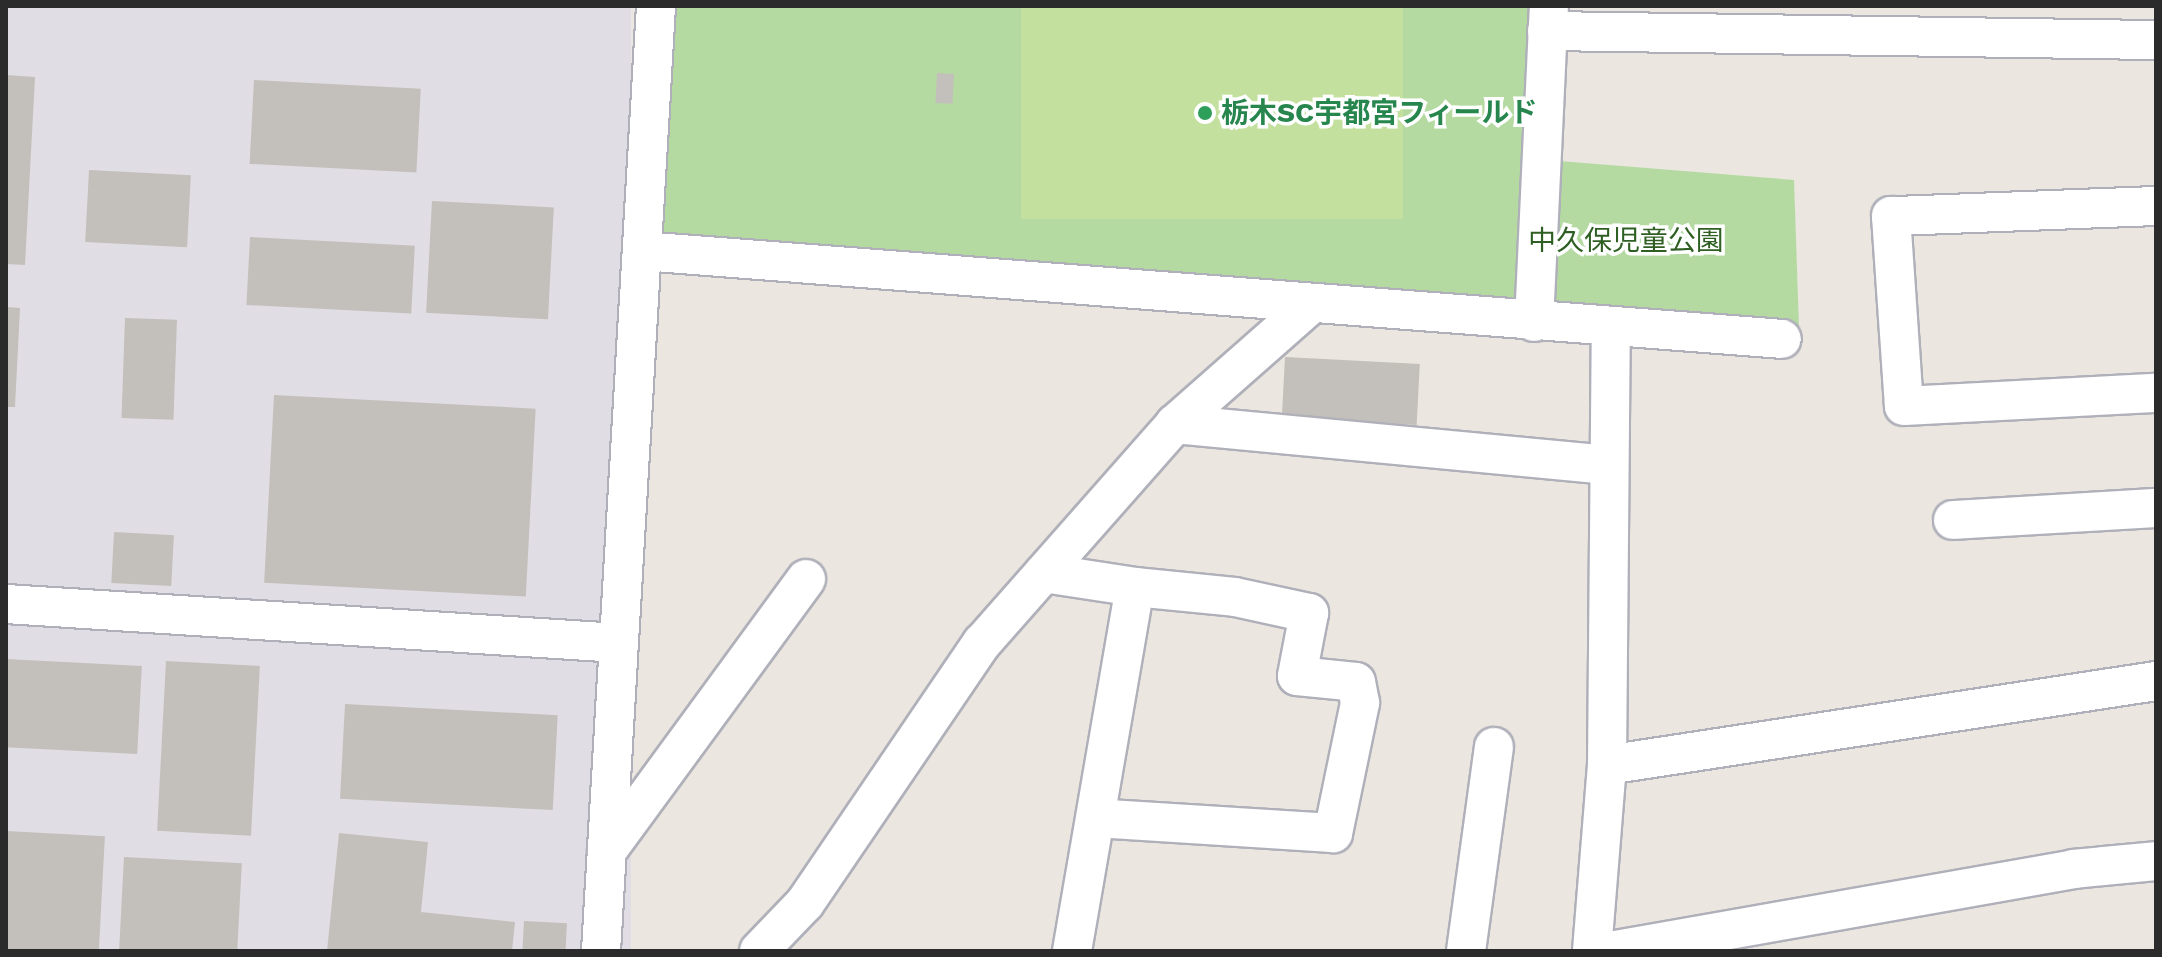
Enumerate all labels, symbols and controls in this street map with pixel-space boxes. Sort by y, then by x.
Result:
place label: 栃木SC宇都宮フィールド [1221,96,1538,130]
marker: 栃木SC宇都宮フィールド [1196,104,1214,122]
park label: 中久保児童公園 [1528,224,1724,258]

